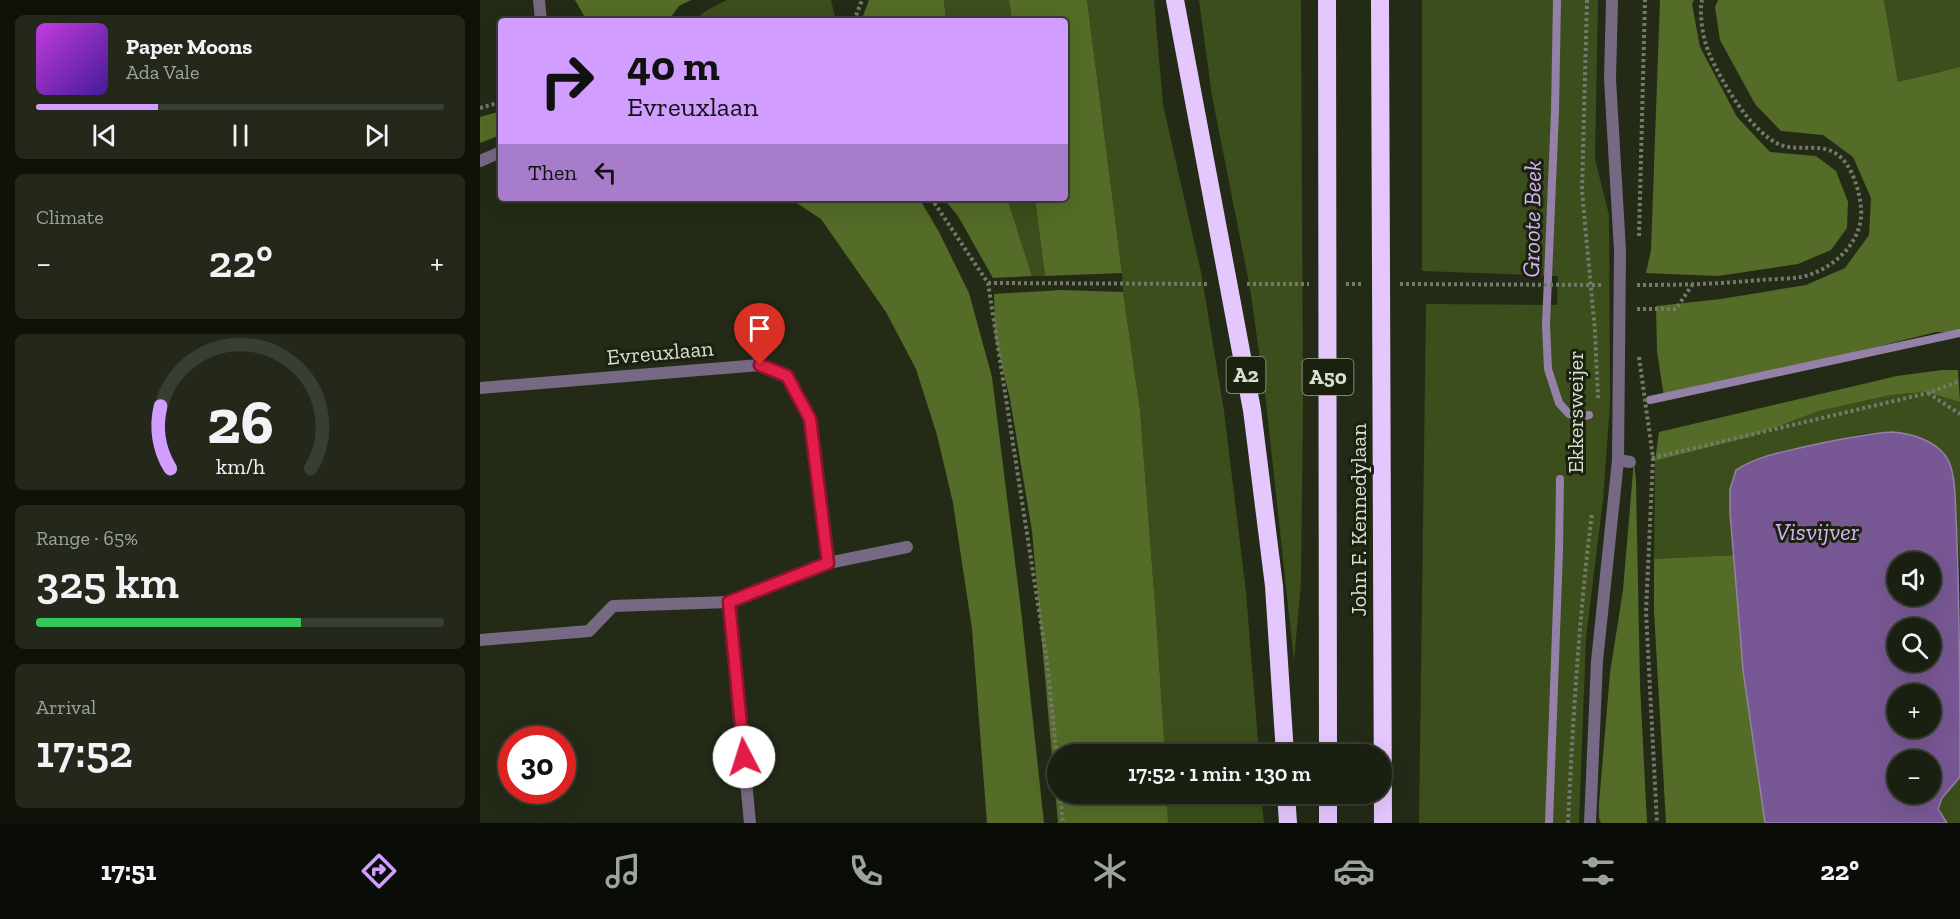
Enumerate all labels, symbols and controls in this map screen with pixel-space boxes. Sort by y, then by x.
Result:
text: Paper Moons [126,33,252,60]
text: 40 m [627,40,720,91]
icon: right [528,42,606,120]
text: Ada Vale [126,60,199,84]
text: Evreuxlaan [627,91,758,123]
icon: previous [88,119,121,152]
icon: pause [224,119,257,152]
icon: next [360,119,393,152]
icon: left [589,156,622,189]
text: Then [528,159,577,186]
water label: Groote Beek [1516,160,1547,278]
text: Climate [36,205,104,229]
text: 22° [209,235,273,289]
text: − [36,243,51,282]
text: + [430,243,444,282]
pin [734,303,785,365]
icon: arrive [743,312,776,345]
street label: Evreuxlaan [606,334,715,371]
street label: Ekkersweijer [1562,351,1589,473]
road number: A2 [1226,357,1266,393]
road number: A50 [1302,359,1354,395]
text: 26 [207,384,273,459]
street label: John F. Kennedylaan [1345,423,1372,617]
text: km/h [216,454,264,479]
water label: Visvijver [1775,517,1860,546]
text: Range · 65% [36,526,138,550]
map controls [1887,552,1941,804]
button: sound [1887,552,1941,606]
text: 325 km [36,556,179,610]
button: search [1887,618,1941,672]
button: + [1887,684,1941,738]
text: Arrival [36,695,96,719]
text: 17:52 [36,725,133,779]
position arrow [712,725,776,789]
speed limit sign: 30 [498,726,576,804]
button: − [1887,750,1941,804]
text: 17:52 · 1 min · 130 m [1128,760,1311,787]
icon: directions [358,850,400,892]
icon: music [602,850,644,892]
icon: phone [845,850,887,892]
icon: climate [1089,850,1131,892]
icon: car [1333,850,1375,892]
icon: filters [1577,850,1619,892]
text: 17:51 [101,855,156,887]
text: 22° [1820,855,1859,887]

